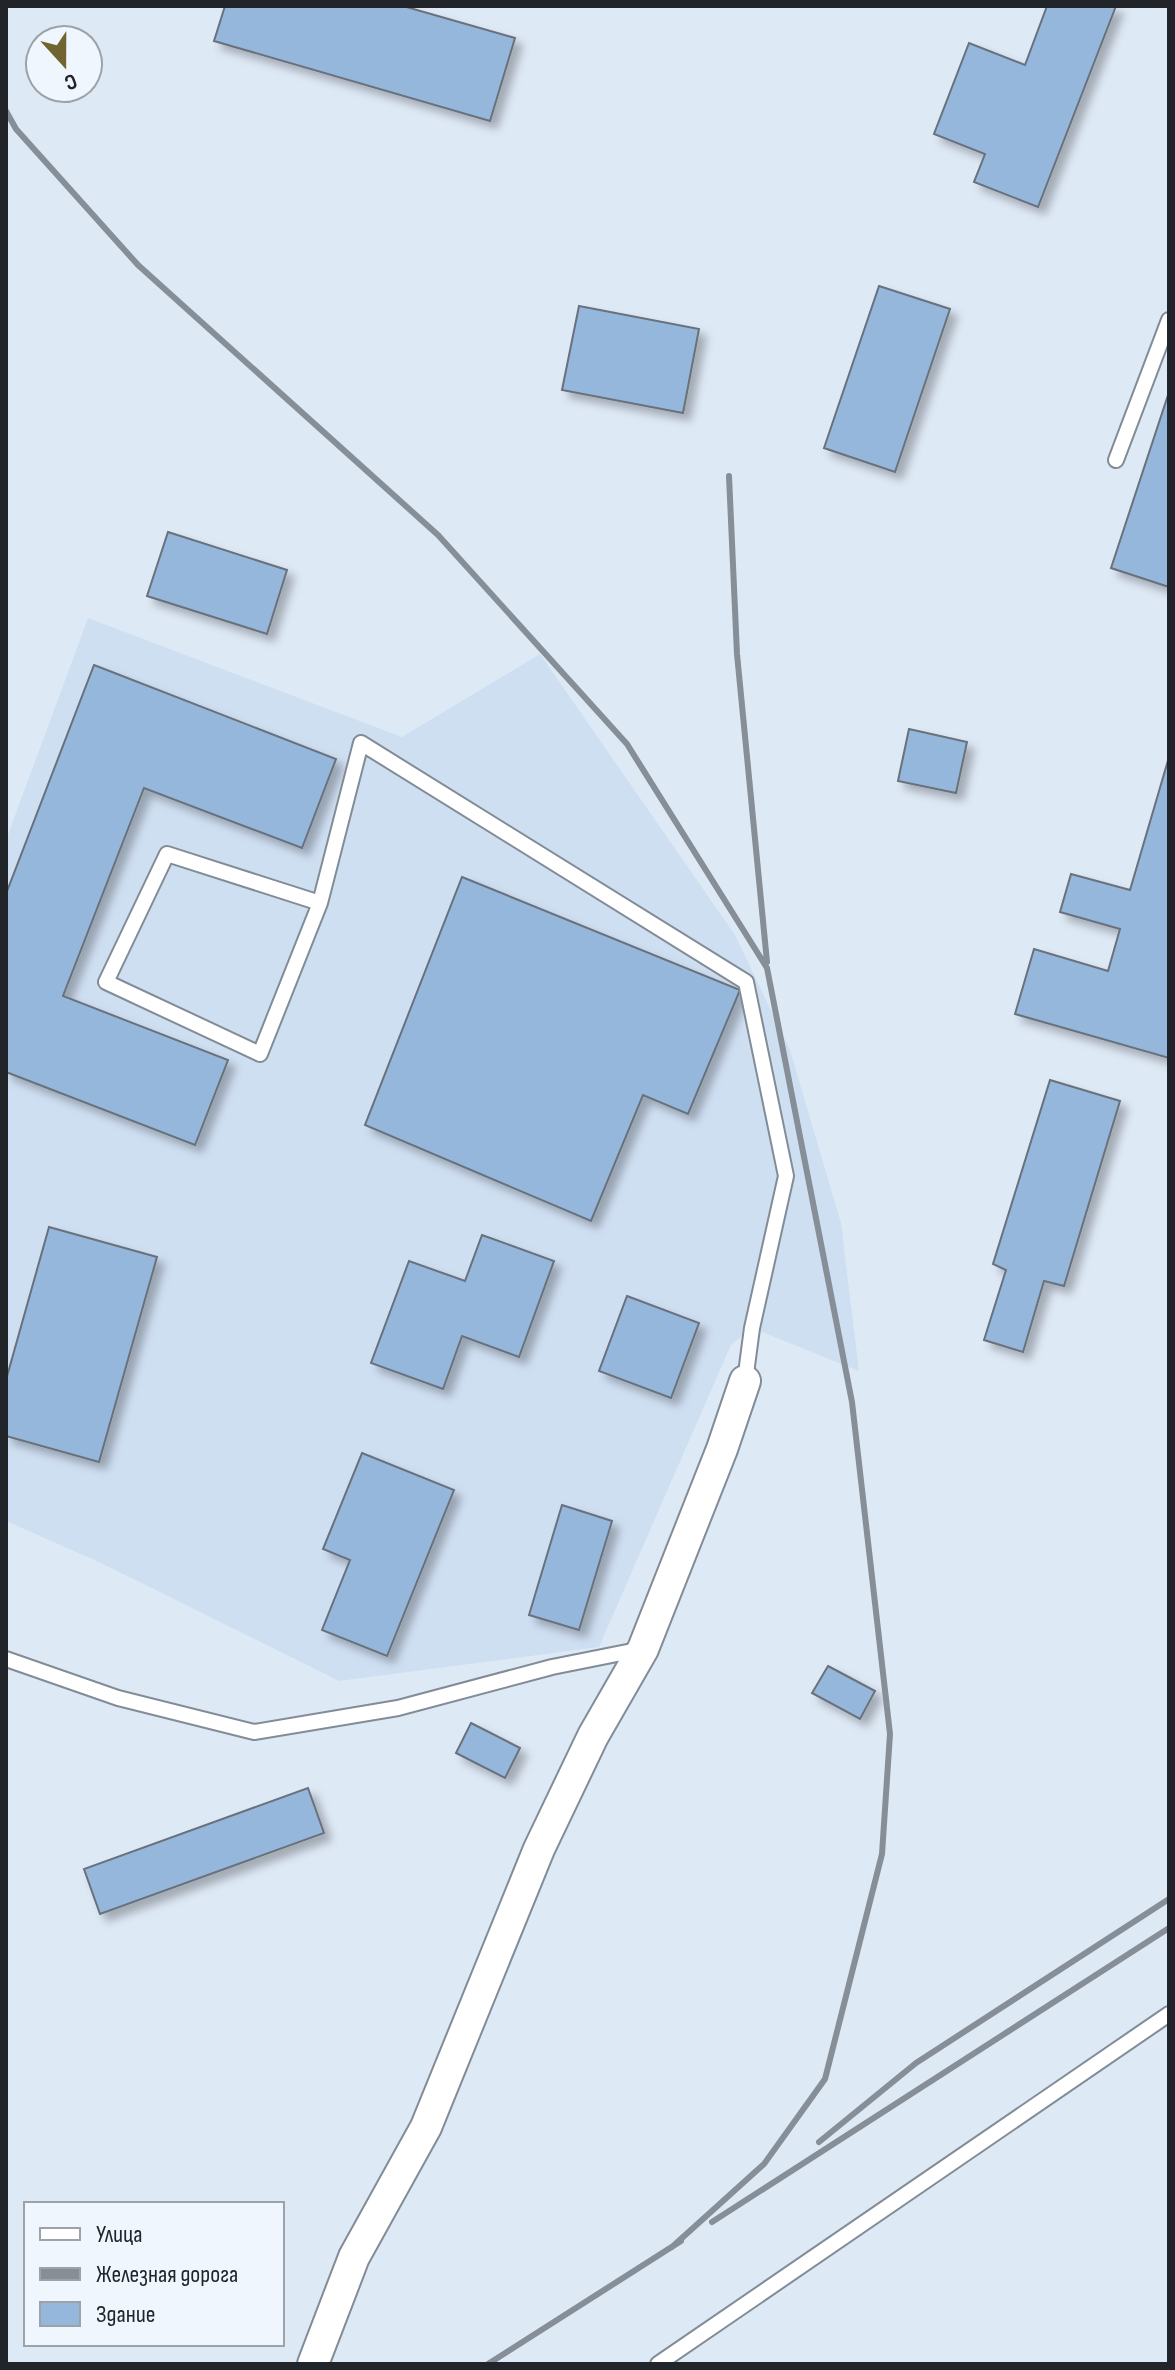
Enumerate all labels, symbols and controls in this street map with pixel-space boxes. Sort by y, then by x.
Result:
north arrow [24,24,104,104]
text: С [61,67,81,96]
legend [24,2202,284,2346]
text: Улица [96,2220,142,2249]
text: Железная дорога [96,2260,238,2289]
text: Здание [96,2300,155,2329]

